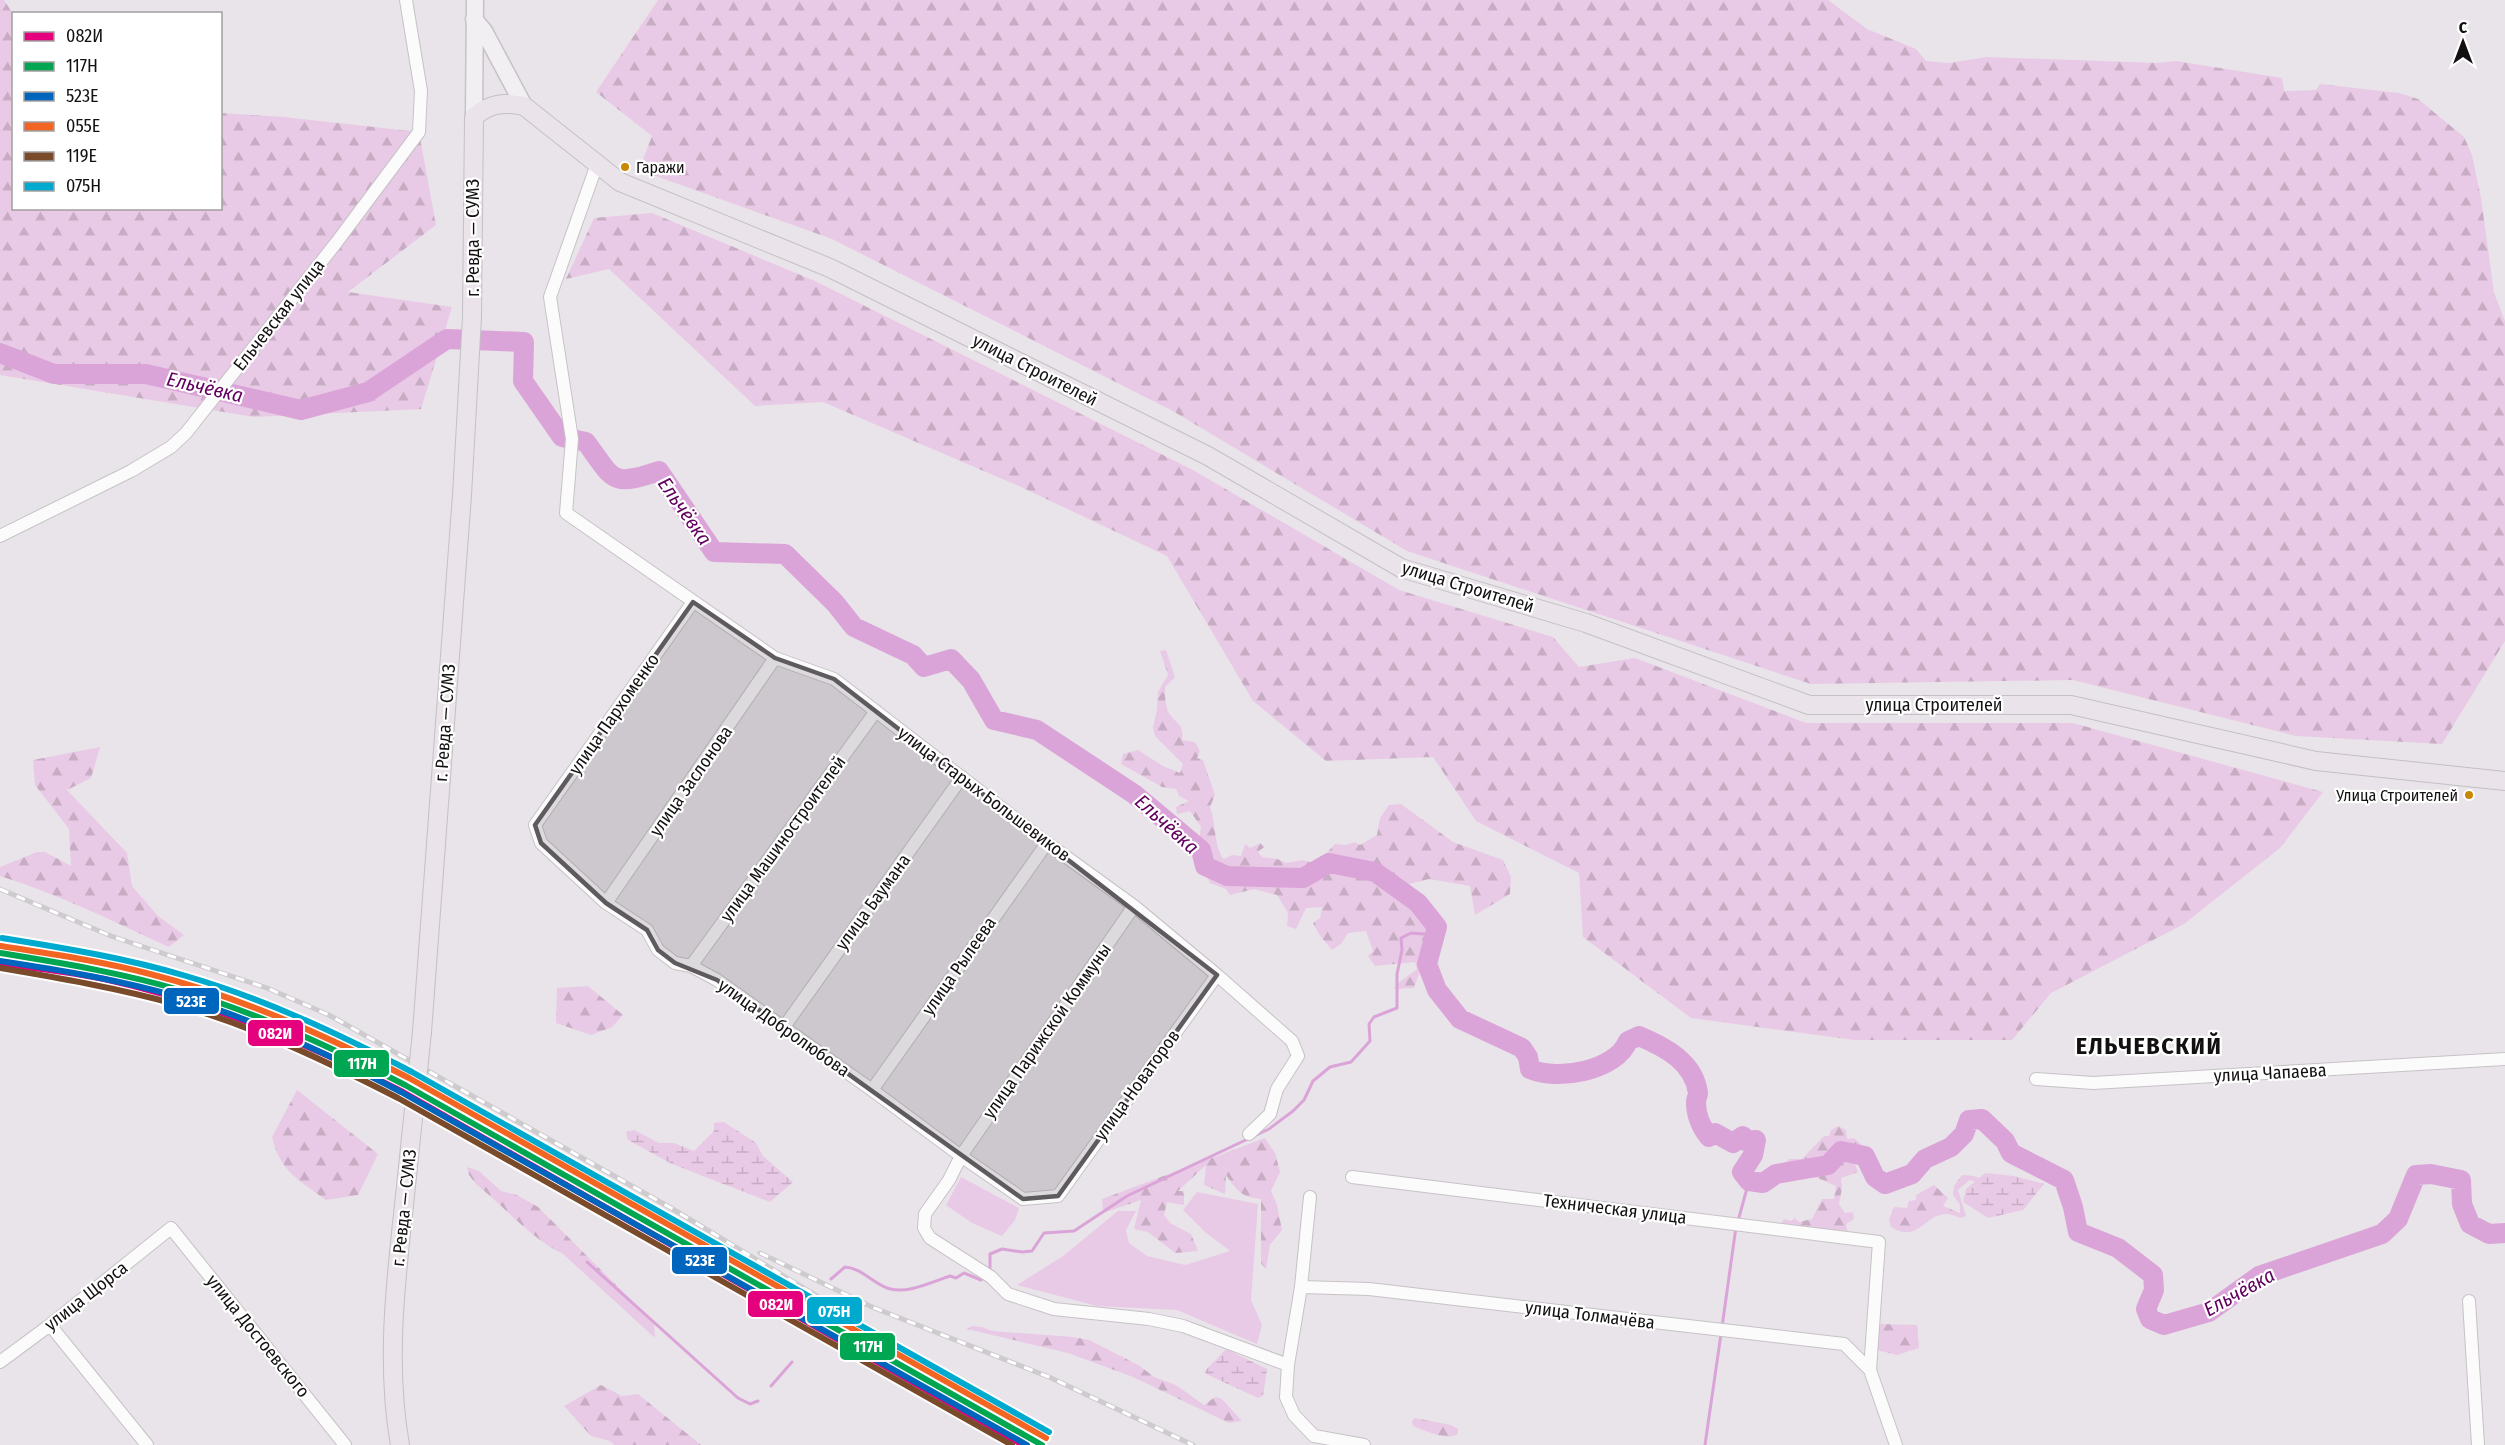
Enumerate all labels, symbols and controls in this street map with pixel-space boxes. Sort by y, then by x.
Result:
legend [12,12,222,210]
north arrow [2433,12,2493,72]
text: С [2459,18,2468,37]
text: 082И [66,25,103,47]
text: 117Н [66,55,98,77]
text: 523Е [66,85,99,107]
text: 055Е [66,115,100,137]
text: 119Е [66,145,97,167]
place label: Гаражи [636,158,685,177]
marker: Гаражи [619,161,631,173]
text: 075Н [66,175,101,197]
street label: г. Ревда — СУМЗ [462,179,484,297]
street label: Ельчевская улица [229,255,329,375]
street label: улица Строителей [969,329,1101,411]
water label: Ельчёвка [164,367,246,407]
water label: Ельчёвка [653,472,717,550]
street label: улица Строителей [1399,556,1537,618]
street label: улица Пархоменко [564,649,664,779]
street label: г. Ревда — СУМЗ [430,663,460,783]
street label: улица Строителей [1866,694,2002,716]
street label: улица Заслонова [645,721,737,841]
street label: улица Старых Большевиков [893,722,1075,866]
street label: улица Машиностроителей [715,752,851,926]
place label: Улица Строителей [2335,786,2458,805]
water label: Ельчёвка [1130,789,1204,859]
marker: Улица Строителей [2463,789,2475,801]
street label: улица Баумана [831,850,915,954]
street label: улица Рылеева [917,912,1001,1019]
street label: улица Парижской Коммуны [978,939,1116,1123]
street label: улица Добролюбова [714,974,854,1082]
line badge: 523Е [163,987,220,1015]
text: 523Е [176,992,207,1011]
line badge: 082И [247,1019,304,1047]
text: 082И [258,1024,292,1043]
street label: улица Новаторов [1089,1025,1185,1145]
district label: ЕЛЬЧЕВСКИЙ [2076,1032,2222,1060]
line badge: 117Н [333,1049,390,1078]
text: 117Н [347,1054,377,1073]
street label: улица Чапаева [2213,1059,2327,1087]
street label: г. Ревда — СУМЗ [387,1148,421,1268]
street label: Техническая улица [1542,1189,1688,1229]
line badge: 523Е [671,1246,728,1275]
text: 523Е [685,1251,716,1270]
street label: улица Щорса [40,1257,132,1335]
water label: Ельчёвка [2199,1263,2279,1321]
street label: улица Достоевского [202,1270,314,1402]
line badge: 082И [747,1290,804,1318]
text: 082И [759,1295,793,1314]
line badge: 075Н [806,1296,863,1325]
street label: улица Толмачёва [1524,1296,1656,1334]
text: 075Н [818,1302,850,1321]
line badge: 117Н [839,1332,896,1361]
text: 117Н [853,1337,883,1356]

